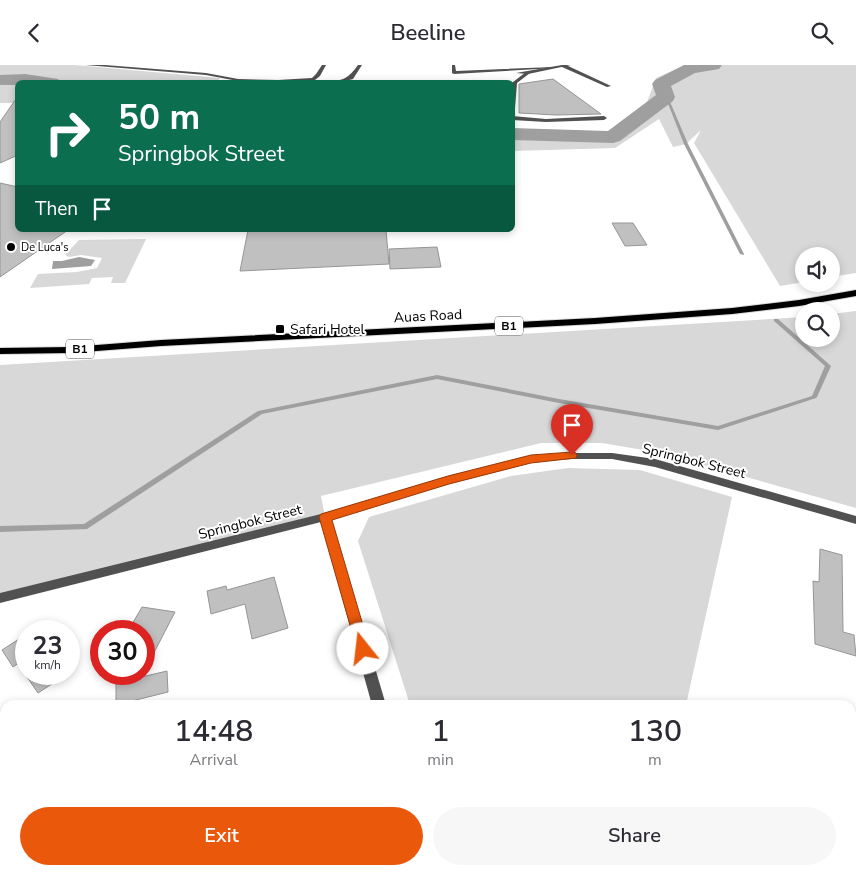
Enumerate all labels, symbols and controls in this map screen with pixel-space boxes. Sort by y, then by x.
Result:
text: Beeline [390,18,466,48]
icon: back [20,19,48,47]
icon: search [808,19,836,47]
text: 50 m [118,94,200,141]
icon: right [35,100,100,165]
text: Springbok Street [118,139,284,169]
icon: arrive [88,195,116,223]
text: Then [35,196,78,222]
place label: De Luca's [21,240,68,255]
marker: De Luca's [5,241,17,253]
map controls [795,247,840,347]
button: sound [795,247,840,292]
button: search [795,302,840,347]
street label: Auas Road [393,305,463,327]
road number: B1 [495,317,523,335]
place label: Safari Hotel [290,320,366,339]
marker: Safari Hotel [274,323,286,335]
road number: B1 [66,339,94,359]
pin [551,404,593,455]
icon: arrive [558,411,586,439]
street label: Springbok Street [640,439,748,483]
street label: Springbok Street [196,500,304,544]
speed limit sign: 30 [90,620,155,685]
position arrow [336,622,388,674]
text: 23 [32,629,63,663]
text: km/h [34,657,61,673]
text: 14:48 [174,711,253,752]
text: 1 [432,711,450,752]
text: 130 [628,711,682,752]
text: Arrival [190,749,238,771]
text: min [427,749,454,771]
text: m [648,749,662,771]
button: Exit [20,807,423,865]
button: Share [433,807,836,865]

